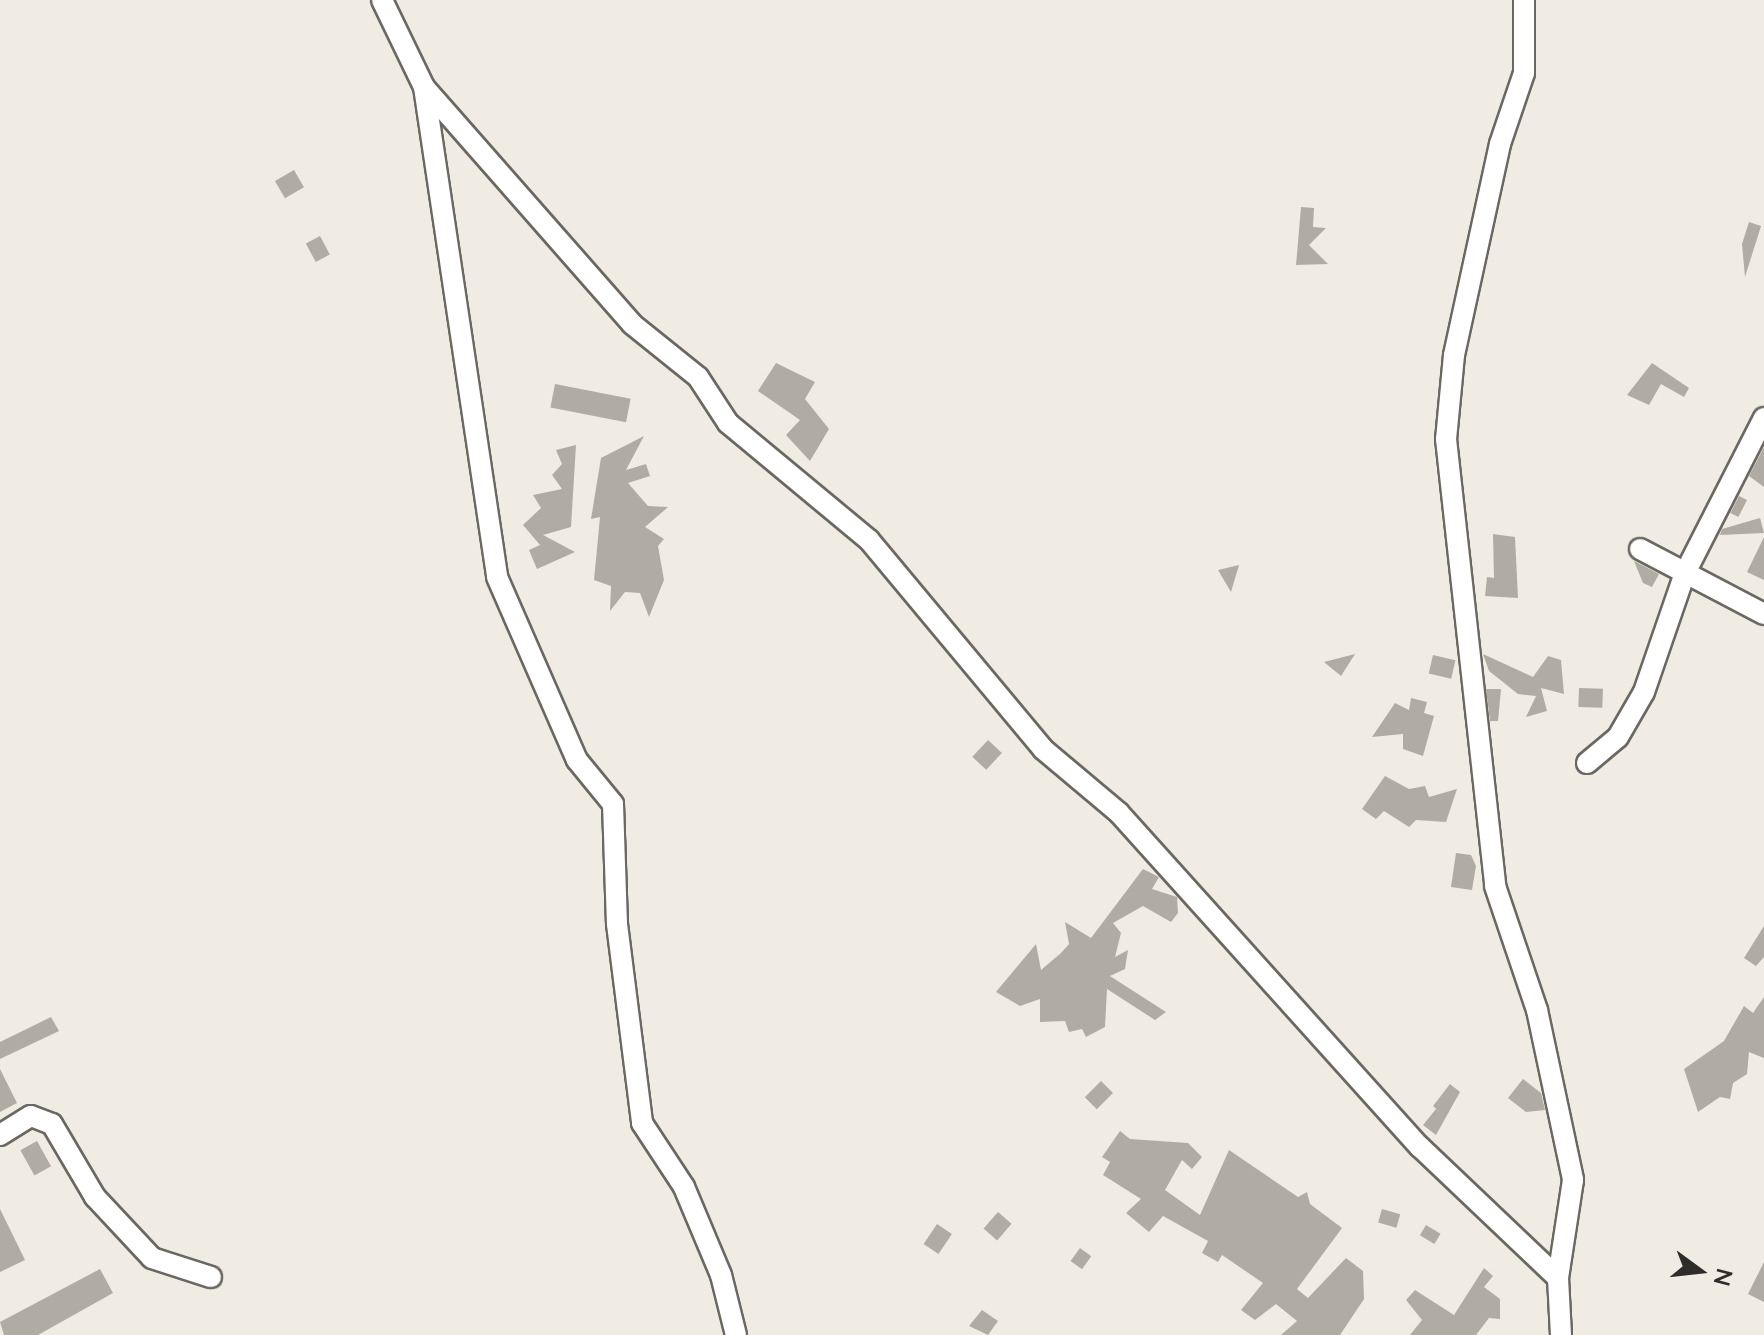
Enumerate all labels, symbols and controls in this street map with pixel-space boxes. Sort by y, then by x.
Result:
north arrow [1660,1231,1740,1311]
text: N [1708,1266,1739,1289]

